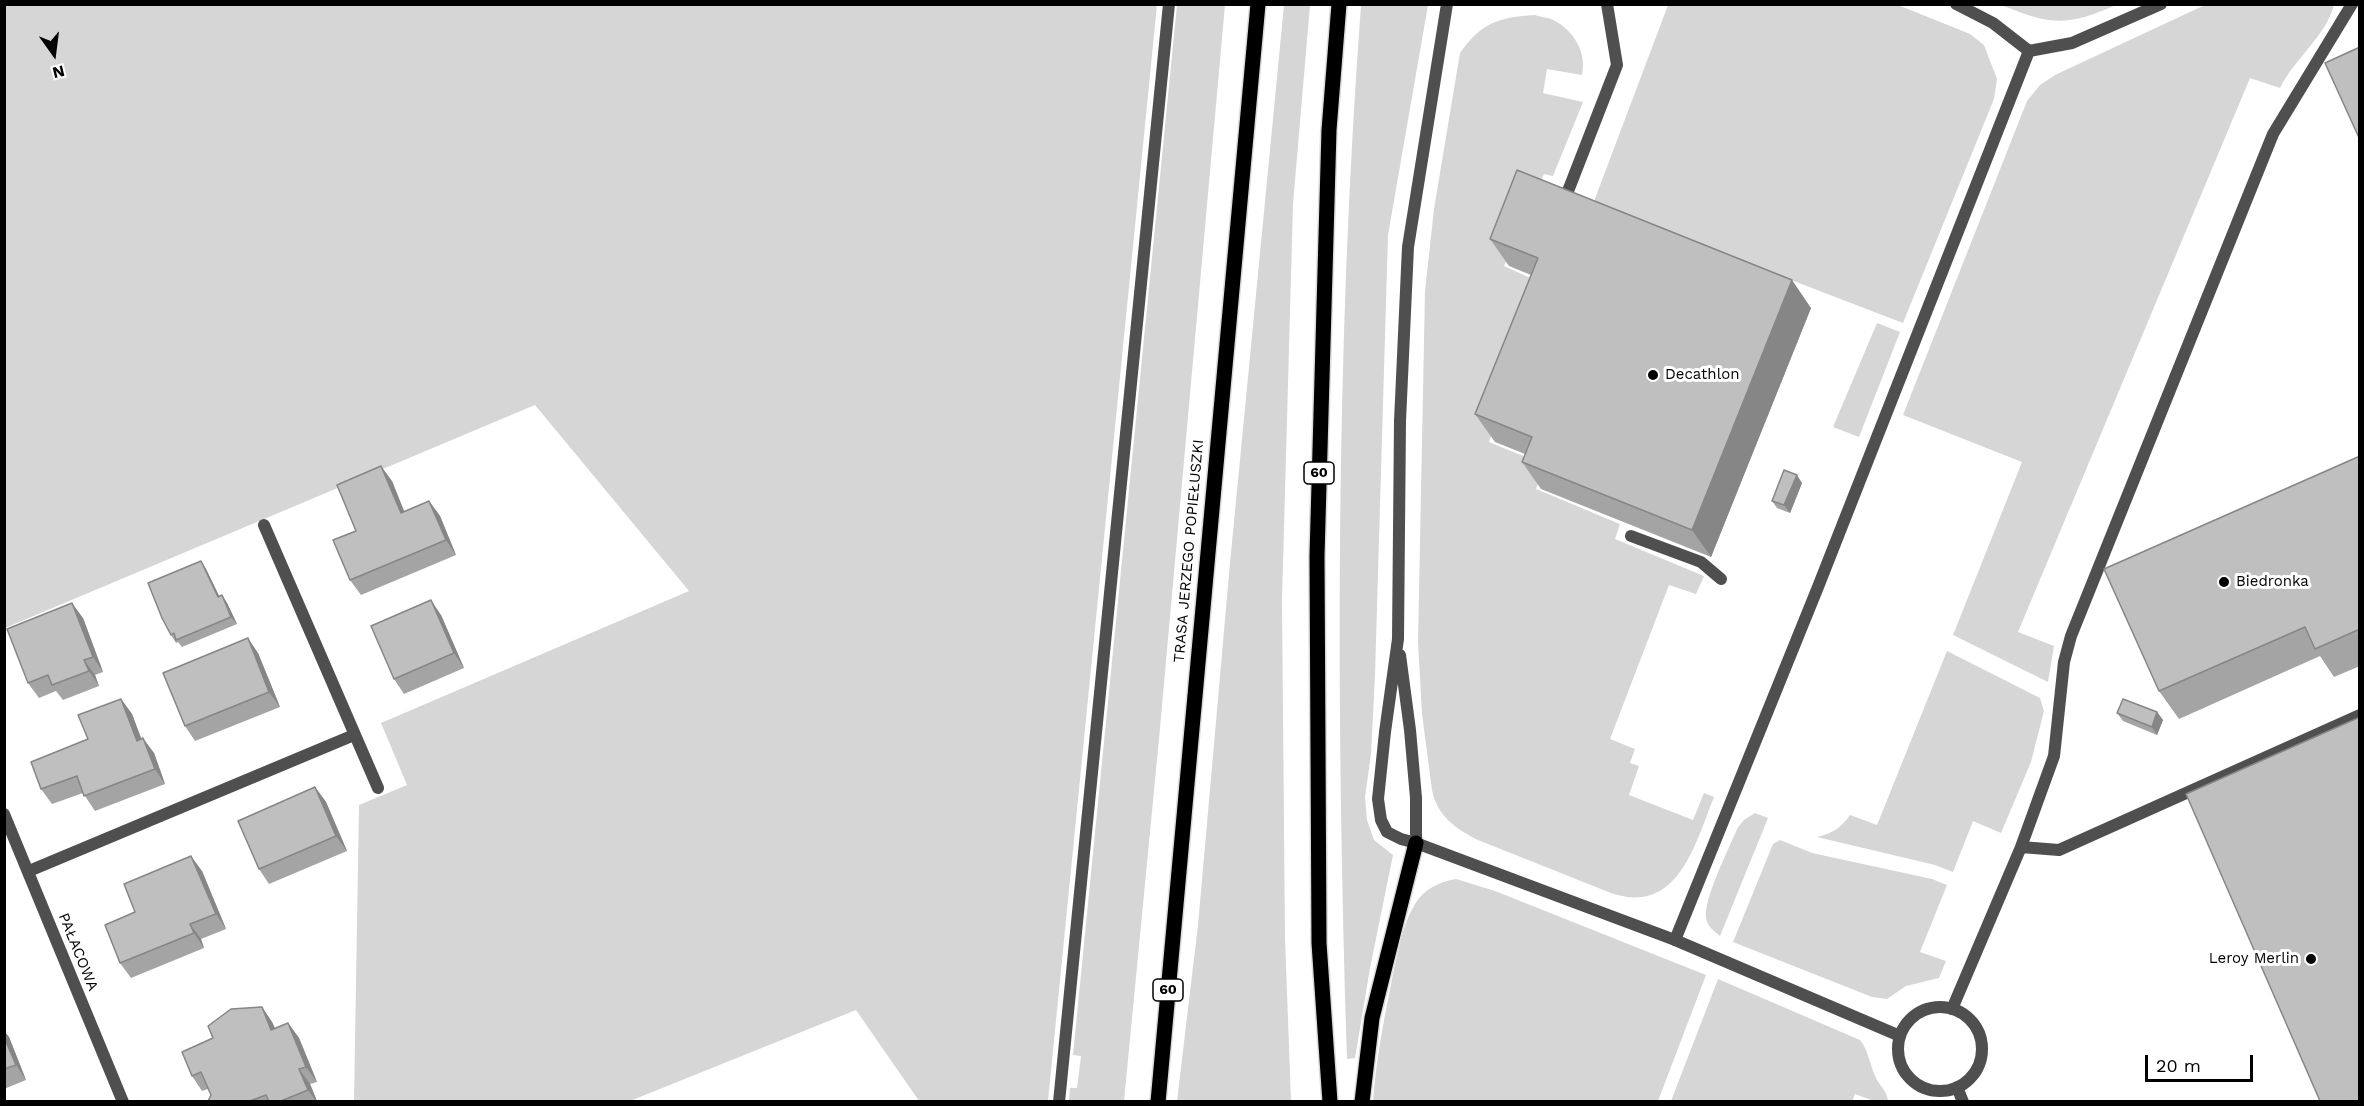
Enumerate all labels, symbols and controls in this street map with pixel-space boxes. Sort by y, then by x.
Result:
north arrow [24,24,84,84]
text: N [50,61,67,83]
place label: Decathlon [1665,366,1740,384]
marker: Decathlon [1646,368,1660,382]
street label: TRASA JERZEGO POPIEŁUSZKI [1170,439,1208,663]
road number: 60 [1304,462,1334,484]
place label: Biedronka [2236,573,2309,591]
marker: Biedronka [2217,575,2231,589]
street label: PAŁACOWA [54,910,102,994]
place label: Leroy Merlin [2209,950,2299,968]
marker: Leroy Merlin [2304,952,2318,966]
road number: 60 [1153,979,1183,1001]
scale bar [2148,1043,2256,1081]
text: 20 m [2156,1055,2201,1076]

